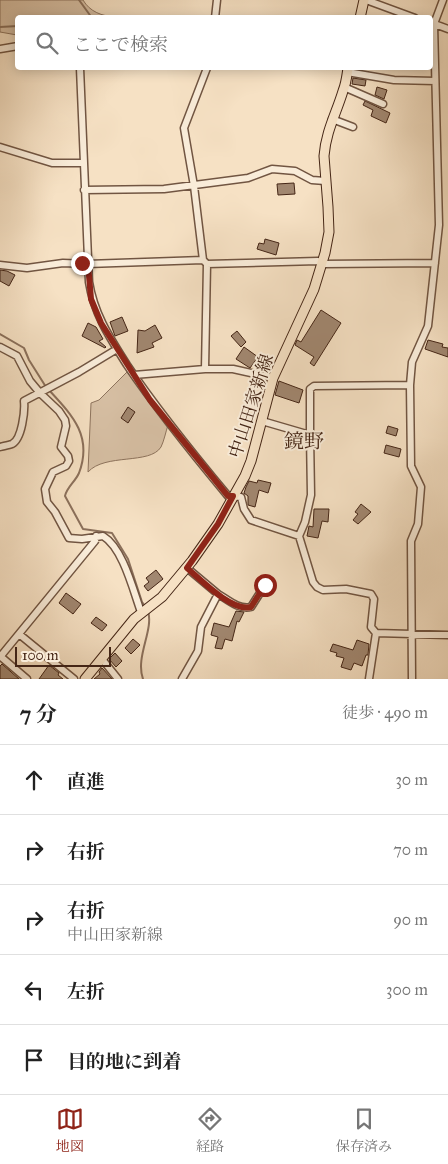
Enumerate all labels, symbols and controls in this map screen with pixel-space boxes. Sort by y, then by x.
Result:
search box [15,15,433,70]
icon: search [33,29,61,57]
text: ここで検索 [73,33,168,56]
route end [71,252,94,275]
street label: 中山田家新線 [224,351,278,461]
district label: 鏡野 [284,429,324,453]
route start [254,574,277,597]
scale bar [15,644,111,667]
text: 100 m [22,647,59,664]
text: 7 分 [20,701,57,727]
text: 徒歩 · 490 m [342,703,428,722]
icon: ahead [20,766,48,794]
text: 直進 [67,770,105,793]
text: 30 m [395,770,428,789]
icon: right [20,836,48,864]
text: 右折 [67,840,105,863]
text: 70 m [393,840,428,859]
text: 右折 [67,899,105,922]
icon: right [20,906,48,934]
text: 90 m [393,910,428,929]
text: 中山田家新線 [67,925,163,944]
icon: left [20,976,48,1004]
text: 左折 [67,980,105,1003]
text: 300 m [386,980,428,999]
icon: arrive [20,1046,48,1074]
text: 目的地に到着 [67,1050,181,1073]
tab: 地図 [56,1105,84,1155]
tab: 経路 [196,1105,224,1155]
tab: 保存済み [336,1105,392,1155]

